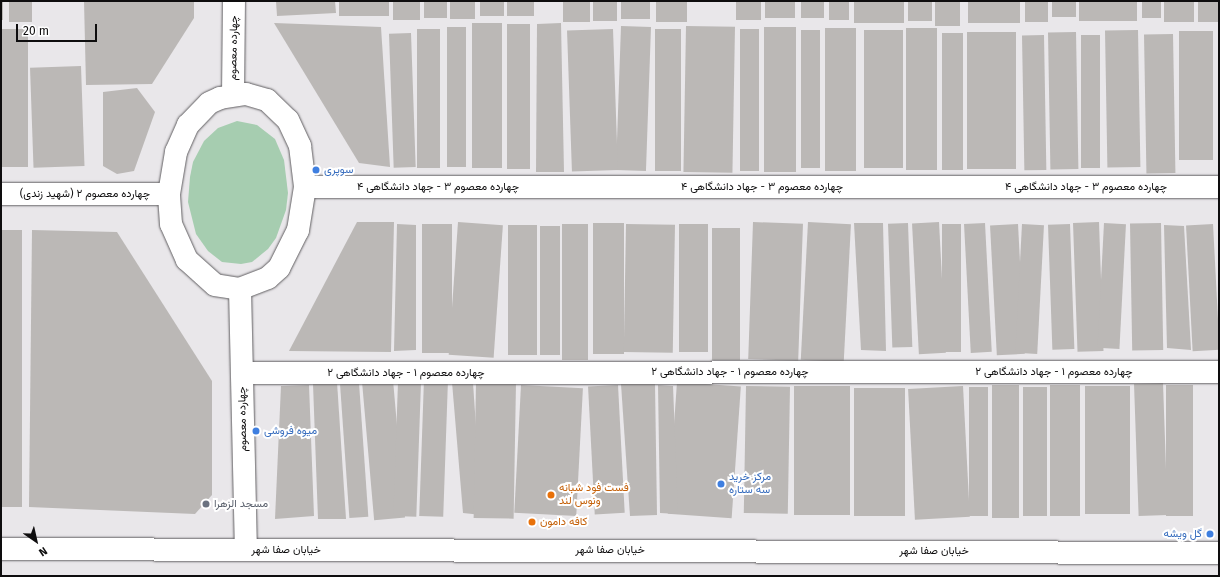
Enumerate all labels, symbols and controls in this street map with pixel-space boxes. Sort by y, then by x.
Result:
street label: چهارده معصوم [227,15,241,81]
scale bar [18,16,99,42]
text: 20 m [23,24,49,38]
place label: سوپری [324,163,353,177]
marker: سوپری [311,165,321,175]
street label: چهارده معصوم ۳ - جهاد دانشگاهی ۴ [357,180,519,194]
street label: چهارده معصوم ۳ - جهاد دانشگاهی ۴ [681,180,843,194]
street label: چهارده معصوم ۳ - جهاد دانشگاهی ۴ [1005,180,1167,194]
street label: چهارده معصوم ۲ (شهید زندی) [20,187,150,201]
street label: چهارده معصوم ۱ - جهاد دانشگاهی ۲ [651,365,809,379]
street label: چهارده معصوم ۱ - جهاد دانشگاهی ۲ [975,365,1133,379]
street label: چهارده معصوم ۱ - جهاد دانشگاهی ۲ [327,366,485,380]
street label: چهارده معصوم [236,386,250,452]
place label: میوه فروشی [264,424,317,438]
marker: میوه فروشی [251,426,261,436]
place label: مرکز خرید سه ستاره [729,471,771,497]
marker: مرکز خرید سه ستاره [716,479,726,489]
place label: فست فود شبانه ونوس لند [559,482,629,508]
marker: فست فود شبانه ونوس لند [546,490,556,500]
place label: مسجد الزهرا [214,497,268,511]
marker: مسجد الزهرا [201,499,211,509]
place label: کافه دامون [540,515,587,529]
marker: کافه دامون [527,517,537,527]
north arrow [16,521,56,561]
place label: گل ویشه [1164,527,1202,541]
marker: گل ویشه [1205,529,1215,539]
street label: خیابان صفا شهر [251,543,321,557]
street label: خیابان صفا شهر [575,543,645,557]
text: N [36,544,50,559]
street label: خیابان صفا شهر [899,544,969,558]

